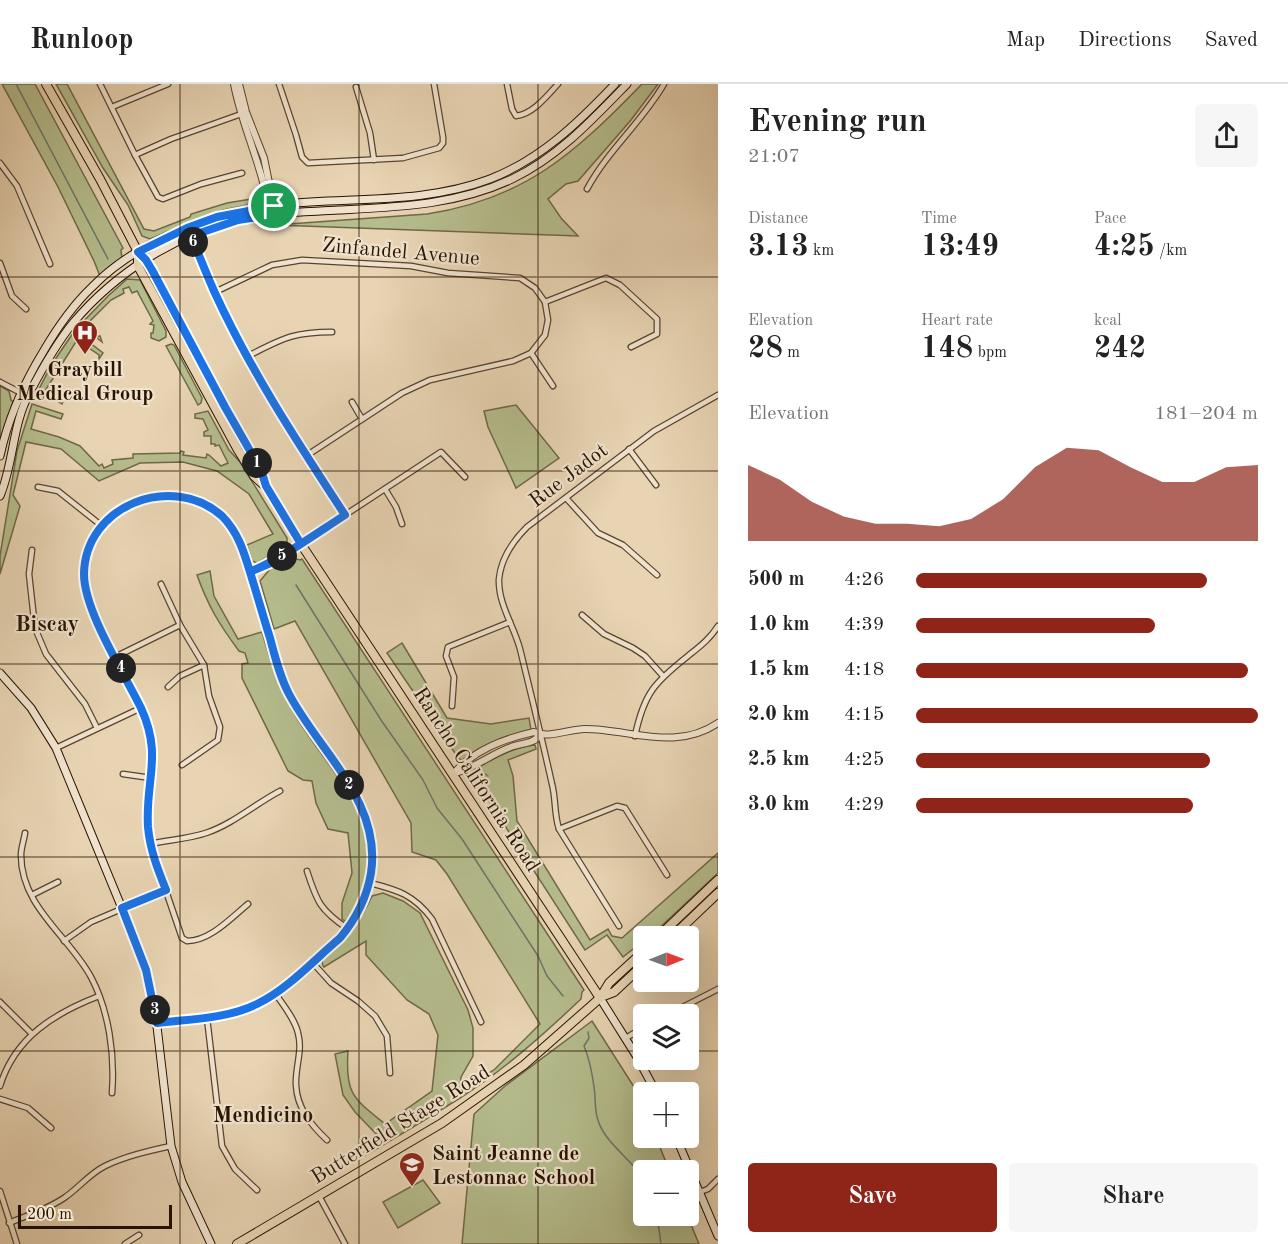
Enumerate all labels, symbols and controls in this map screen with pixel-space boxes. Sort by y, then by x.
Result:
text: Runloop [30,27,134,55]
text: Map [1006,30,1045,51]
text: Directions [1078,30,1172,51]
text: Saved [1205,30,1258,51]
button: share [1195,104,1258,167]
text: Evening run [748,106,927,139]
text: 21:07 [748,147,800,167]
pin [248,180,299,231]
icon: arrive [257,189,290,222]
text: Distance [748,211,808,227]
text: Time [921,211,957,227]
text: Pace [1094,211,1126,227]
pin: 6 [178,227,208,257]
text: 3.13 [748,232,809,262]
text: 13:49 [921,232,999,262]
text: 4:25 [1094,232,1155,262]
text: 6 [188,234,198,250]
street label: Zinfandel Avenue [321,235,481,270]
text: km [809,243,834,259]
text: /km [1155,243,1187,259]
text: Elevation [748,313,813,329]
text: Heart rate [921,313,993,329]
text: kcal [1094,313,1122,329]
hospital icon: Graybill Medical Group [70,318,100,356]
text: 28 [748,334,783,364]
text: 148 [921,334,973,364]
text: 242 [1094,334,1146,364]
text: m [783,345,800,361]
text: bpm [973,345,1007,361]
place label: Graybill Medical Group [17,360,153,405]
text: Elevation [748,404,829,424]
text: 181–204 m [1155,404,1258,424]
street label: Rue Jadot [526,440,612,512]
pin: 1 [242,448,272,478]
text: 1 [252,455,262,471]
pin: 5 [267,541,297,571]
text: 5 [277,548,287,564]
text: 500 m [748,570,804,590]
text: 4:26 [844,570,884,590]
district label: Biscay [15,614,79,636]
text: 1.0 km [748,615,810,635]
text: 4:39 [844,615,884,635]
pin: 4 [106,653,136,683]
text: 4 [116,660,126,676]
text: 1.5 km [748,660,810,680]
text: 4:18 [844,660,884,680]
street label: Rancho California Road [408,684,543,876]
text: 2.0 km [748,705,810,725]
text: 4:15 [844,705,884,725]
text: 2.5 km [748,750,810,770]
text: 4:25 [844,750,884,770]
pin: 2 [334,770,364,800]
text: 2 [344,777,354,793]
text: 3.0 km [748,795,810,815]
text: 4:29 [844,795,884,815]
north arrow [633,926,699,992]
map controls [633,926,699,1226]
pin: 3 [140,995,170,1025]
text: 3 [150,1002,160,1018]
button: layers [633,1004,699,1070]
street label: Butterfield Stage Road [308,1062,494,1189]
button: + [633,1082,699,1148]
district label: Mendicino [213,1105,313,1127]
place label: Saint Jeanne de Lestonnac School [432,1144,595,1189]
school or university icon: Saint Jeanne de Lestonnac School [397,1150,427,1188]
button: − [633,1160,699,1226]
button: Save [748,1163,997,1232]
button: Share [1009,1163,1258,1232]
scale bar [18,1202,172,1230]
text: 200 m [27,1207,72,1223]

